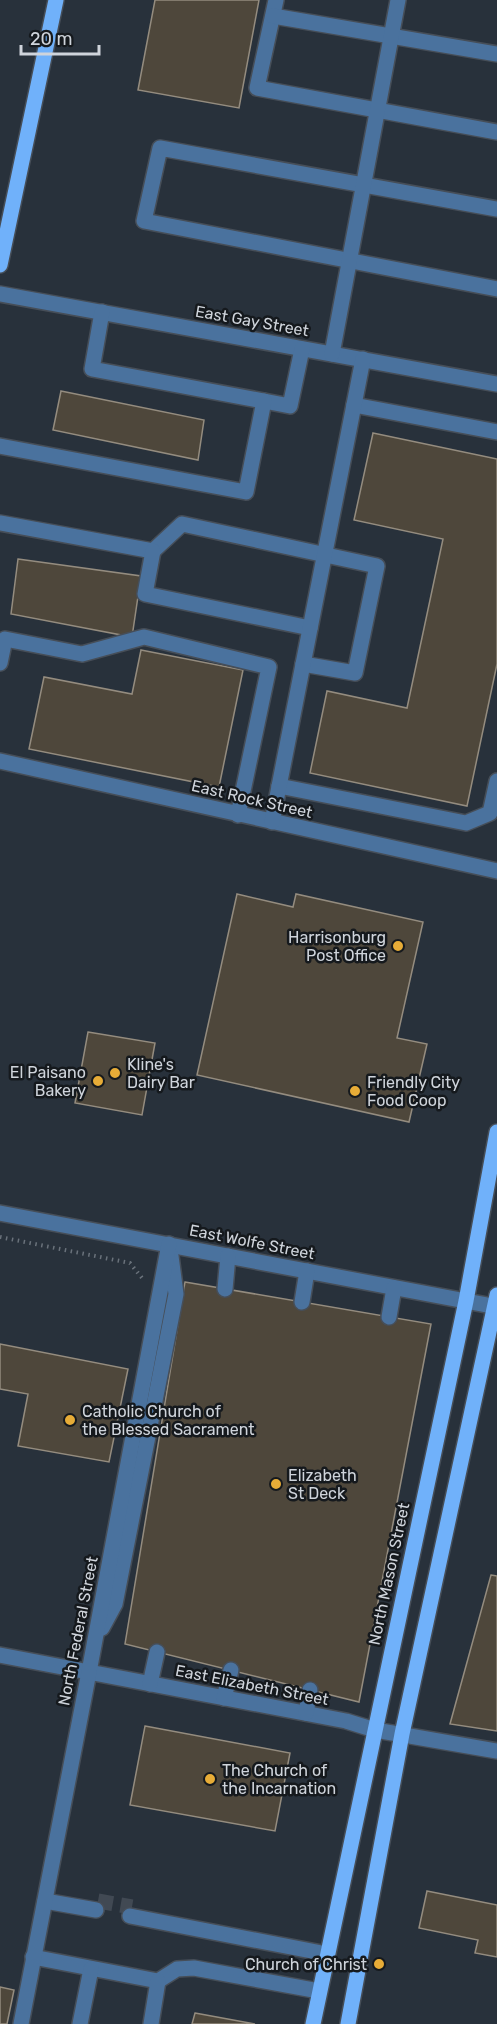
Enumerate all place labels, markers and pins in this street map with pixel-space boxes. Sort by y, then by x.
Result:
place label: Harrisonburg Post Office [288,928,386,965]
marker: Harrisonburg Post Office [391,939,405,953]
place label: Kline's Dairy Bar [127,1055,195,1092]
place label: El Paisano Bakery [10,1063,86,1100]
marker: Kline's Dairy Bar [108,1066,122,1080]
place label: Friendly City Food Coop [367,1073,460,1110]
marker: El Paisano Bakery [91,1074,105,1088]
marker: Friendly City Food Coop [348,1084,362,1098]
place label: Catholic Church of the Blessed Sacrament [82,1402,255,1439]
marker: Catholic Church of the Blessed Sacrament [63,1413,77,1427]
place label: Elizabeth St Deck [288,1466,357,1503]
marker: Elizabeth St Deck [269,1477,283,1491]
place label: The Church of the Incarnation [222,1761,336,1798]
marker: The Church of the Incarnation [203,1772,217,1786]
place label: Church of Christ [245,1955,367,1974]
marker: Church of Christ [372,1957,386,1971]

